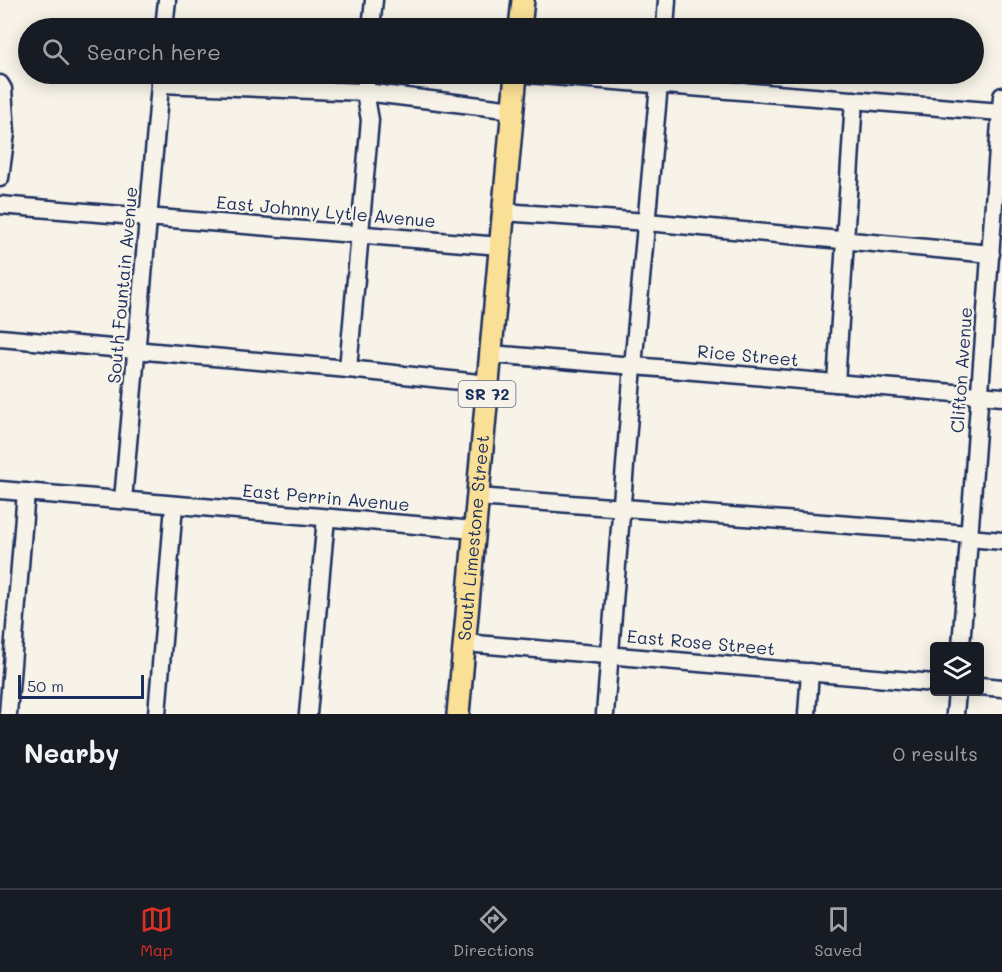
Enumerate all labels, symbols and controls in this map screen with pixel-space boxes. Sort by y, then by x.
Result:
search box [18,18,984,84]
icon: search [39,35,72,68]
text: Search here [87,37,221,66]
street label: South Fountain Avenue [101,185,143,384]
street label: East Johnny Lytle Avenue [215,189,437,233]
street label: Clifton Avenue [945,306,977,434]
street label: Rice Street [696,339,800,371]
road number: SR 72 [458,381,516,407]
street label: South Limestone Street [452,434,494,642]
street label: East Perrin Avenue [242,478,411,516]
street label: East Rose Street [626,624,776,660]
map controls [930,642,984,696]
button: layers [930,642,984,696]
scale bar [18,672,144,700]
text: 50 m [27,675,64,696]
text: Nearby [24,736,119,770]
text: 0 results [893,740,978,766]
tab: Map [140,903,173,960]
tab: Directions [453,903,534,960]
tab: Saved [814,903,862,960]

